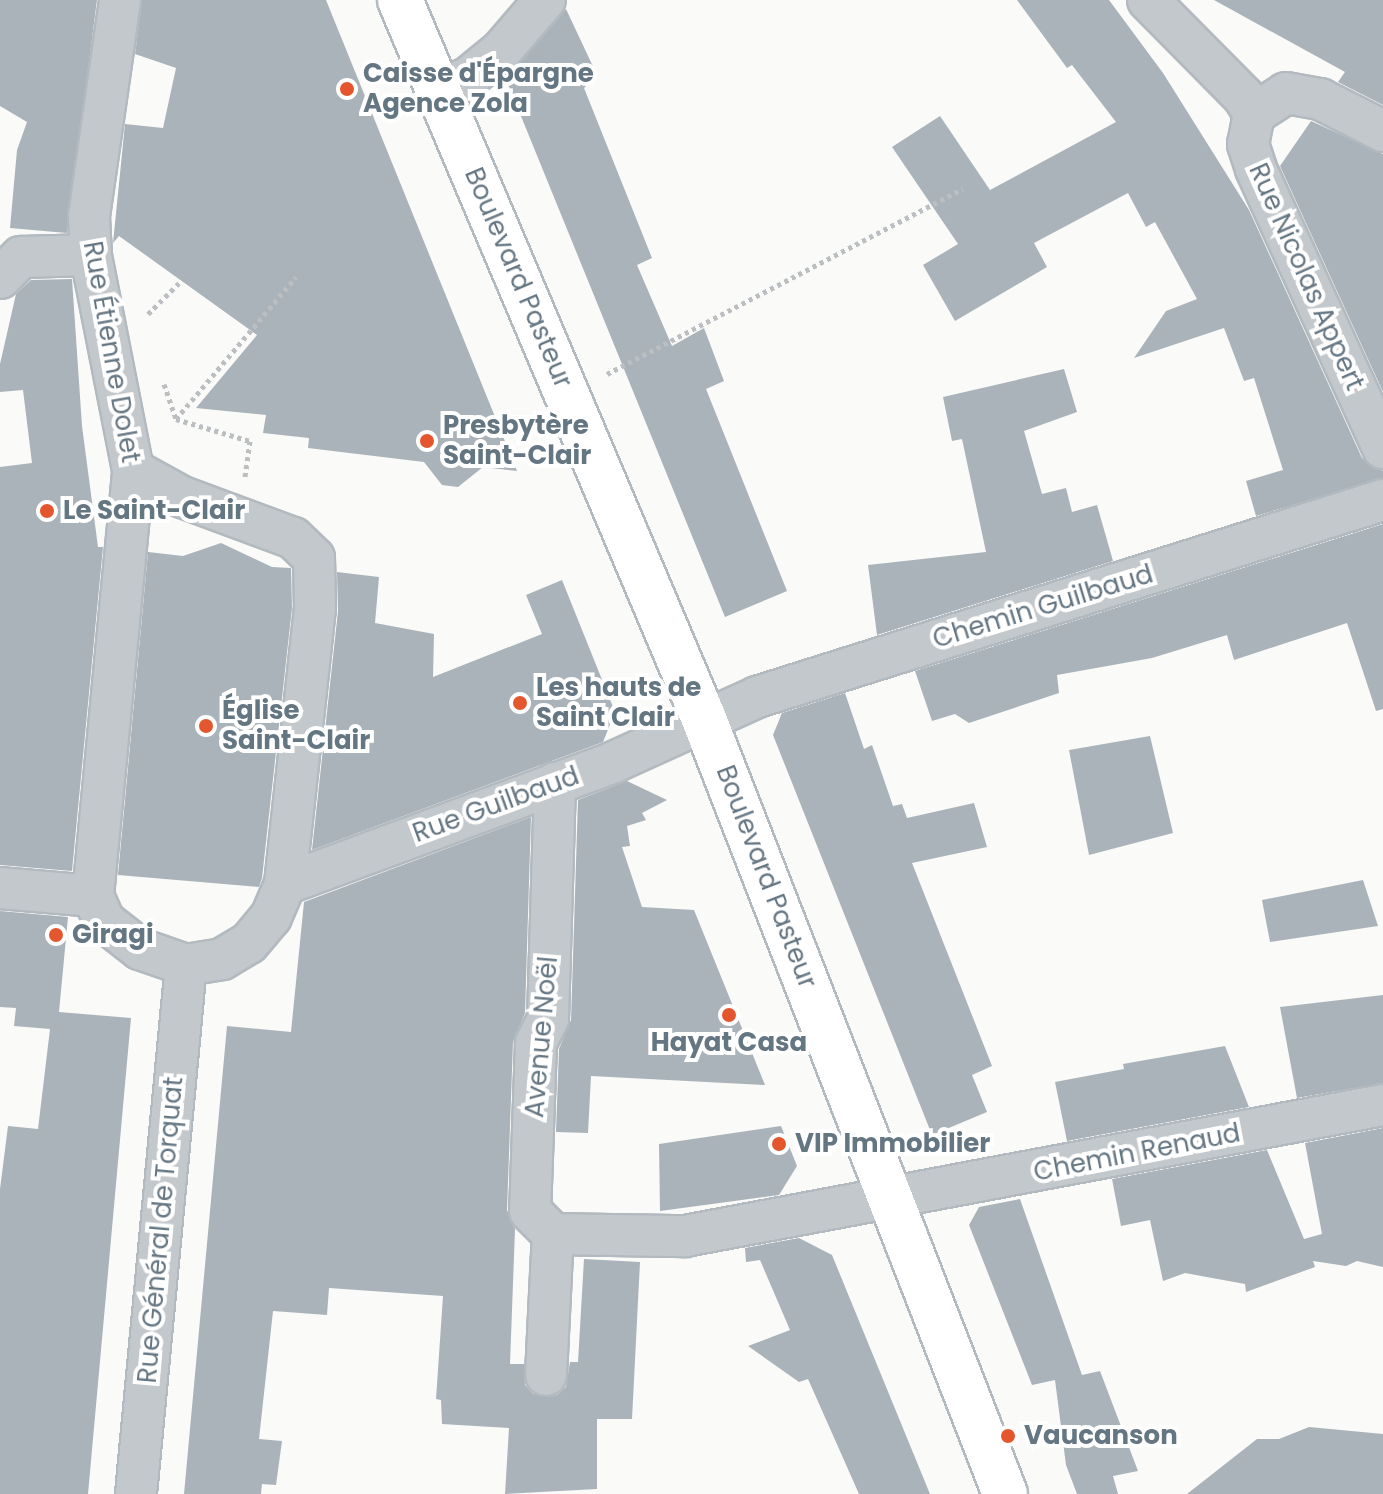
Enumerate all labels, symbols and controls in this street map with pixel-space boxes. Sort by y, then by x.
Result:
place label: Caisse d'Épargne Agence Zola [363,58,594,120]
marker: Caisse d'Épargne Agence Zola [338,80,356,98]
street label: Rue Nicolas Appert [1242,159,1370,395]
street label: Boulevard Pasteur [457,163,579,393]
street label: Rue Étienne Dolet [76,239,146,465]
place label: Presbytère Saint-Clair [443,410,591,472]
marker: Presbytère Saint-Clair [418,432,436,450]
place label: Le Saint-Clair [63,495,245,527]
marker: Le Saint-Clair [38,502,56,520]
street label: Chemin Guilbaud [929,559,1157,655]
place label: Les hauts de Saint Clair [536,672,701,734]
marker: Les hauts de Saint Clair [511,694,529,712]
place label: Église Saint-Clair [222,695,370,756]
marker: Église Saint-Clair [197,717,215,735]
street label: Rue Guilbaud [409,760,583,850]
street label: Boulevard Pasteur [709,761,823,993]
place label: Giragi [72,919,154,951]
marker: Giragi [47,926,65,944]
street label: Avenue Noël [519,955,565,1119]
marker: Hayat Casa [720,1006,738,1024]
place label: Hayat Casa [651,1027,807,1059]
street label: Rue Général de Torquat [132,1075,190,1385]
street label: Chemin Renaud [1031,1118,1243,1188]
place label: VIP Immobilier [795,1128,990,1160]
marker: VIP Immobilier [770,1135,788,1153]
place label: Vaucanson [1024,1420,1178,1452]
marker: Vaucanson [999,1427,1017,1445]

